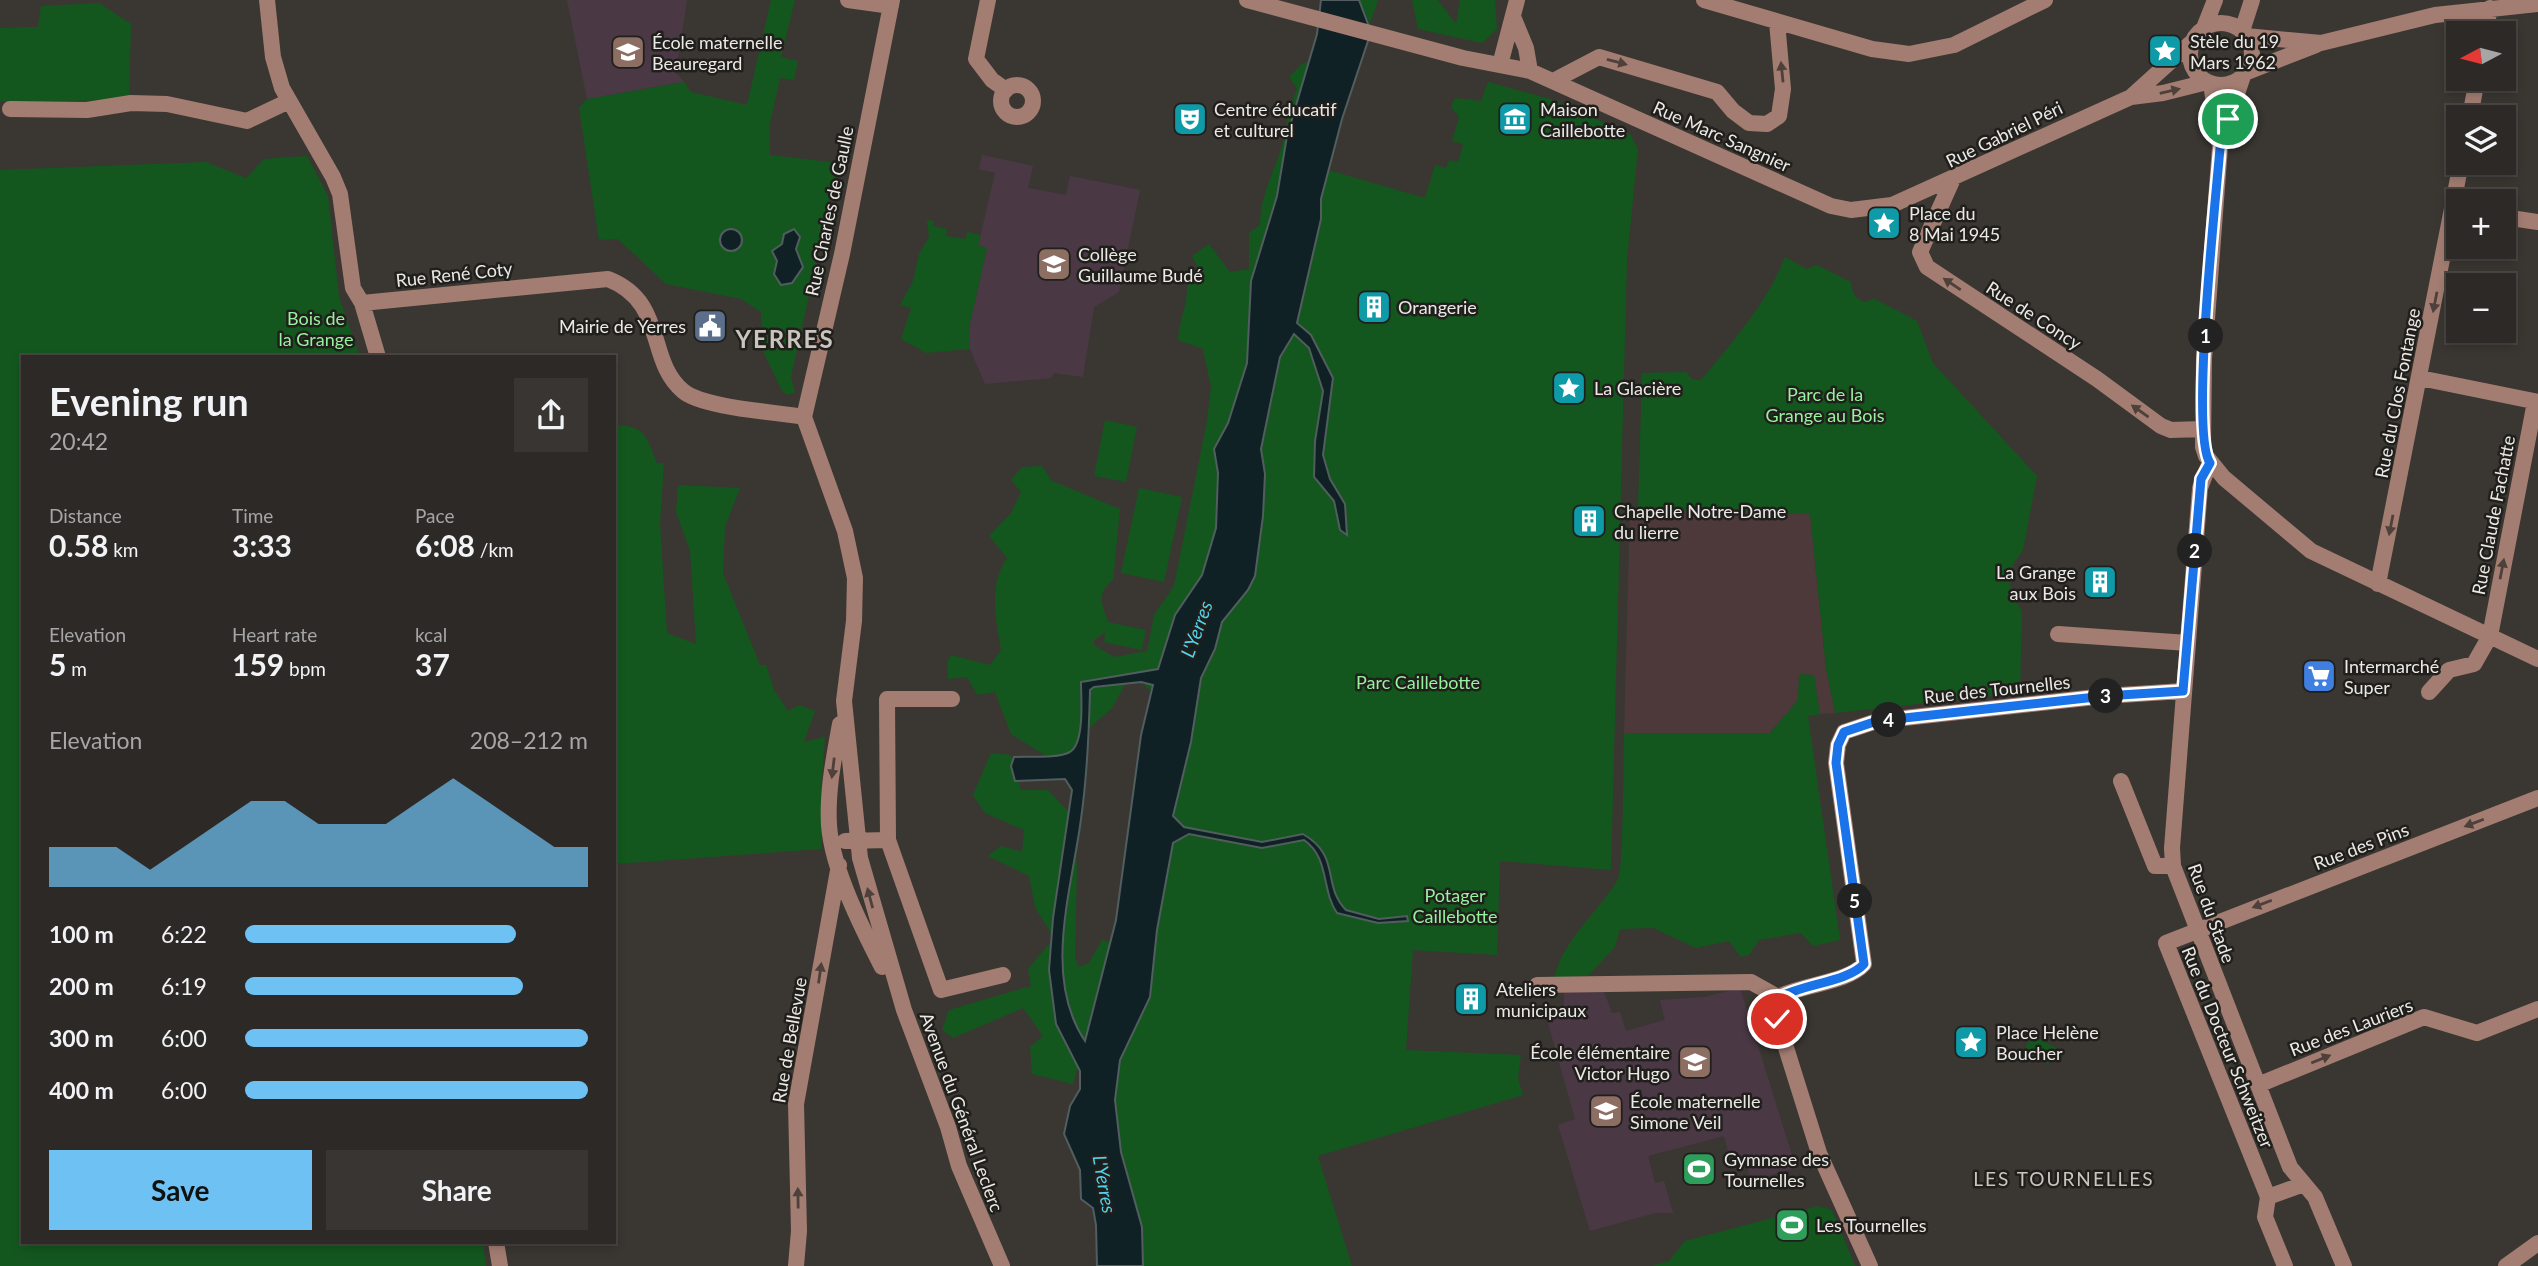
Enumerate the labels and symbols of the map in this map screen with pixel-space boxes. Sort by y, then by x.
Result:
north arrow [2446,21,2516,91]
place label: Stèle du 19 Mars 1962 [2190,30,2279,73]
place label: École maternelle Beauregard [652,31,783,74]
place icon: Stèle du 19 Mars 1962 [2146,32,2184,70]
school or university icon: École maternelle Beauregard [609,33,647,71]
one-way arrow [1606,57,1628,68]
one-way arrow [1776,60,1787,82]
one-way arrow [2159,86,2181,97]
pin [2198,89,2258,149]
street label: Rue Marc Sangnier [1650,96,1795,176]
street label: Rue Gabriel Péri [1942,96,2066,172]
place label: Centre éducatif et culturel [1214,98,1337,141]
place label: Maison Caillebotte [1540,98,1625,141]
theatre icon: Centre éducatif et culturel [1171,100,1209,138]
museum icon: Maison Caillebotte [1496,100,1534,138]
street label: Rue Charles de Gaulle [800,124,858,298]
place label: Place du 8 Mai 1945 [1909,202,2000,245]
place icon: Place du 8 Mai 1945 [1865,204,1903,242]
place label: Collège Guillaume Budé [1078,243,1203,286]
school or university icon: Collège Guillaume Budé [1035,245,1073,283]
street label: Rue René Coty [395,257,514,291]
street label: Rue de Concy [1982,276,2086,354]
one-way arrow [1942,277,1962,290]
building icon: Orangerie [1355,288,1393,326]
one-way arrow [2429,291,2440,313]
place label: Orangerie [1398,296,1477,318]
street label: Rue du Clos Fontange [2370,306,2424,480]
park label: Bois de la Grange [279,307,353,350]
public building icon: Mairie de Yerres [691,307,729,345]
place label: Mairie de Yerres [559,315,686,337]
pin: 1 [2188,318,2224,354]
district label: YERRES [734,324,835,353]
place icon: La Glacière [1550,369,1588,407]
place label: La Glacière [1594,377,1681,399]
park label: Parc de la Grange au Bois [1765,383,1885,426]
one-way arrow [2131,404,2149,418]
street label: Rue Claude Fachatte [2467,434,2519,596]
place label: Chapelle Notre-Dame du lierre [1614,500,1786,543]
building icon: Chapelle Notre-Dame du lierre [1570,502,1608,540]
one-way arrow [2385,514,2396,536]
pin: 2 [2178,534,2212,568]
one-way arrow [2497,558,2508,580]
place label: La Grange aux Bois [1996,561,2076,604]
building icon: La Grange aux Bois [2081,563,2119,601]
water label: L'Yerres [1175,597,1217,660]
place label: Intermarché Super [2344,655,2439,698]
supermarket icon: Intermarché Super [2300,657,2338,695]
street label: Rue des Tournelles [1923,670,2071,708]
park label: Parc Caillebotte [1356,671,1480,693]
pin: 3 [2088,678,2124,714]
pin: 4 [1871,702,1906,738]
one-way arrow [827,757,838,779]
one-way arrow [2464,817,2485,828]
street label: Rue des Pins [2310,818,2412,874]
street label: Rue du Stade [2184,860,2240,966]
park label: Potager Caillebotte [1412,884,1498,927]
pin: 5 [1838,884,1872,918]
one-way arrow [864,887,875,909]
one-way arrow [2251,899,2272,910]
street label: Rue du Docteur Schweitzer [2177,943,2279,1151]
one-way arrow [815,962,826,984]
street label: Rue de Bellevue [767,976,811,1104]
place label: Ateliers municipaux [1496,978,1586,1021]
building icon: Ateliers municipaux [1452,980,1490,1018]
pin [1747,989,1807,1049]
street label: Rue des Lauriers [2286,993,2416,1061]
street label: Avenue du Général Leclerc [916,1009,1008,1215]
place label: Place Helène Boucher [1996,1021,2099,1064]
place icon: Place Helène Boucher [1952,1023,1990,1061]
place label: École élémentaire Victor Hugo [1530,1041,1670,1084]
school or university icon: École élémentaire Victor Hugo [1676,1043,1714,1081]
one-way arrow [2311,1053,2332,1064]
place label: École maternelle Simone Veil [1630,1090,1761,1133]
school or university icon: École maternelle Simone Veil [1587,1092,1625,1130]
place label: Gymnase des Tournelles [1724,1148,1829,1191]
sports icon: Gymnase des Tournelles [1680,1150,1718,1188]
water label: L'Yerres [1089,1153,1121,1215]
district label: LES TOURNELLES [1973,1167,2155,1190]
one-way arrow [792,1187,804,1209]
sports icon: Les Tournelles [1773,1206,1811,1244]
place label: Les Tournelles [1816,1214,1927,1236]

